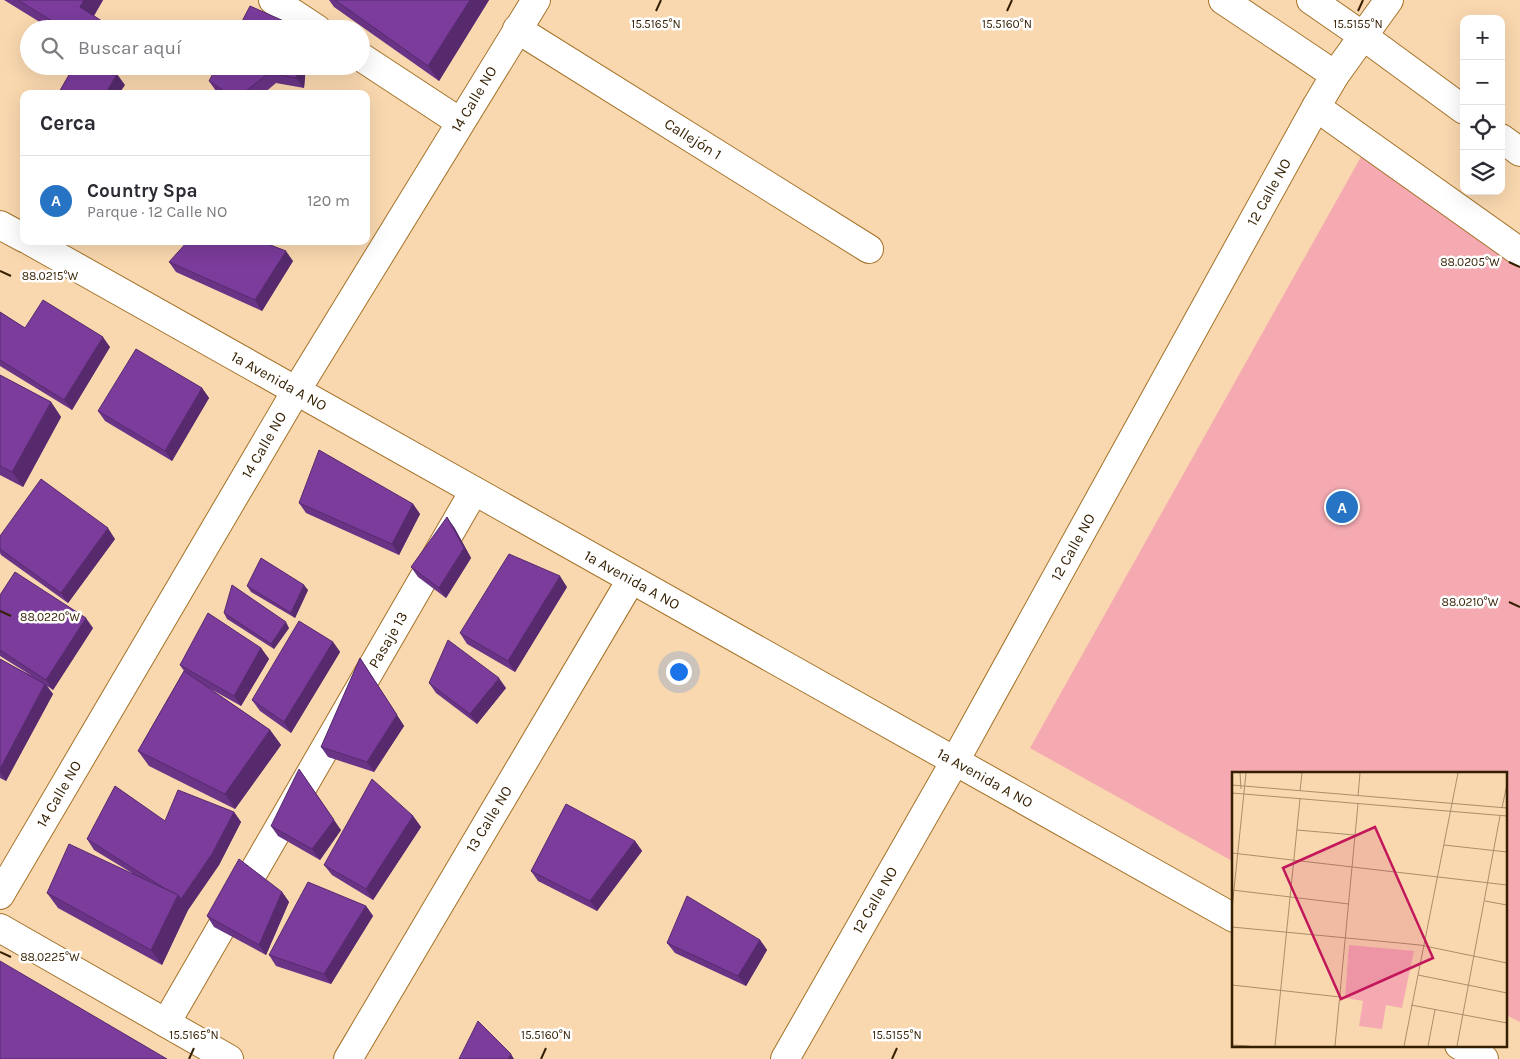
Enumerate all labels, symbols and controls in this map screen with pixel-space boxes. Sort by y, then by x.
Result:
map controls [1460,15,1505,195]
button: + [1460,15,1505,60]
text: 15.5165°N [631,17,681,31]
text: 15.5160°N [982,17,1032,31]
text: 15.5155°N [1333,17,1383,31]
search box [20,20,370,75]
icon: search [38,34,66,62]
text: Buscar aquí [78,37,182,59]
button: − [1460,60,1505,105]
street label: 14 Calle NO [447,63,501,135]
button: locate [1460,105,1505,150]
text: Cerca [40,111,96,135]
street label: Callejón 1 [661,114,725,164]
button: layers [1460,150,1505,195]
street label: 12 Calle NO [1243,155,1295,229]
text: Country Spa [87,180,198,202]
text: A [51,191,61,210]
text: 120 m [307,191,350,210]
text: Parque · 12 Calle NO [87,202,227,221]
text: 88.0205°W [1440,255,1500,269]
text: 88.0215°W [22,269,79,283]
street label: 1a Avenida A NO [228,347,330,415]
street label: 14 Calle NO [238,408,290,482]
pin: A [1326,488,1358,526]
street label: 12 Calle NO [1047,510,1099,584]
street label: 1a Avenida A NO [581,546,683,614]
text: 88.0210°W [1442,595,1499,609]
street label: Pasaje 13 [365,608,411,672]
text: 88.0220°W [20,610,80,624]
your location [666,659,692,685]
street label: 1a Avenida A NO [934,744,1036,812]
street label: 14 Calle NO [33,757,85,831]
inset map [1232,772,1508,1046]
street label: 13 Calle NO [462,782,516,856]
street label: 12 Calle NO [849,863,901,937]
text: 88.0225°W [20,950,80,964]
text: 15.5165°N [169,1028,219,1042]
text: 15.5160°N [521,1028,571,1042]
text: 15.5155°N [872,1028,922,1042]

